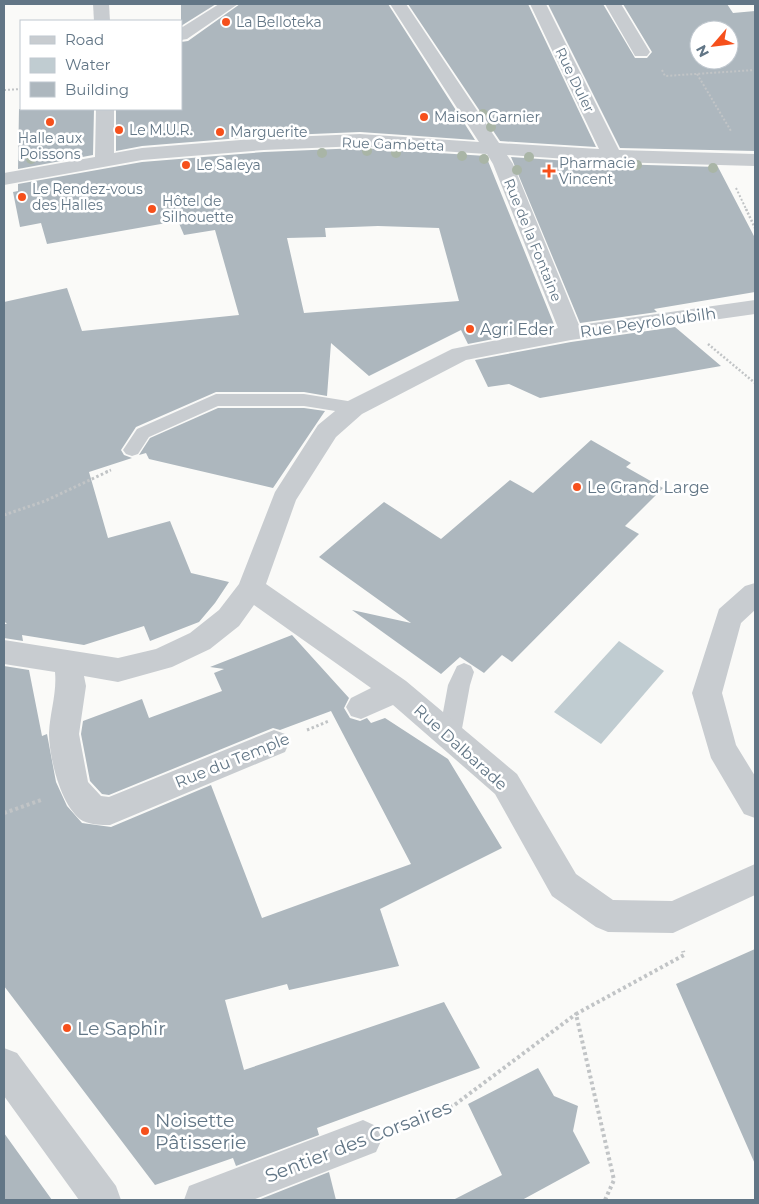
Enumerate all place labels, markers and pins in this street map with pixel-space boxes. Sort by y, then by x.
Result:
place label: La Belloteka [236,13,322,31]
marker: La Belloteka [220,16,232,28]
place label: Maison Garnier [434,108,540,126]
marker: Maison Garnier [418,111,430,123]
marker: Halle aux Poissons [44,116,56,128]
place label: Le M.U.R. [129,121,193,139]
place label: Marguerite [230,123,308,141]
marker: Le M.U.R. [113,124,125,136]
marker: Marguerite [214,126,226,138]
place label: Halle aux Poissons [18,129,83,163]
place label: Pharmacie Vincent [559,154,635,188]
place label: Le Saleya [196,156,261,174]
marker: Le Saleya [180,159,192,171]
marker: Pharmacie Vincent [543,165,555,177]
place label: Le Rendez-vous des Halles [32,180,143,214]
marker: Le Rendez-vous des Halles [16,191,28,203]
place label: Hôtel de Silhouette [162,192,234,226]
marker: Hôtel de Silhouette [146,203,158,215]
place label: Agri Eder [480,320,555,339]
marker: Agri Eder [464,323,476,335]
place label: Le Grand Large [587,478,709,497]
marker: Le Grand Large [571,481,583,493]
place label: Le Saphir [77,1017,166,1040]
marker: Le Saphir [61,1022,73,1034]
place label: Noisette Pâtisserie [155,1109,246,1154]
marker: Noisette Pâtisserie [139,1125,151,1137]

